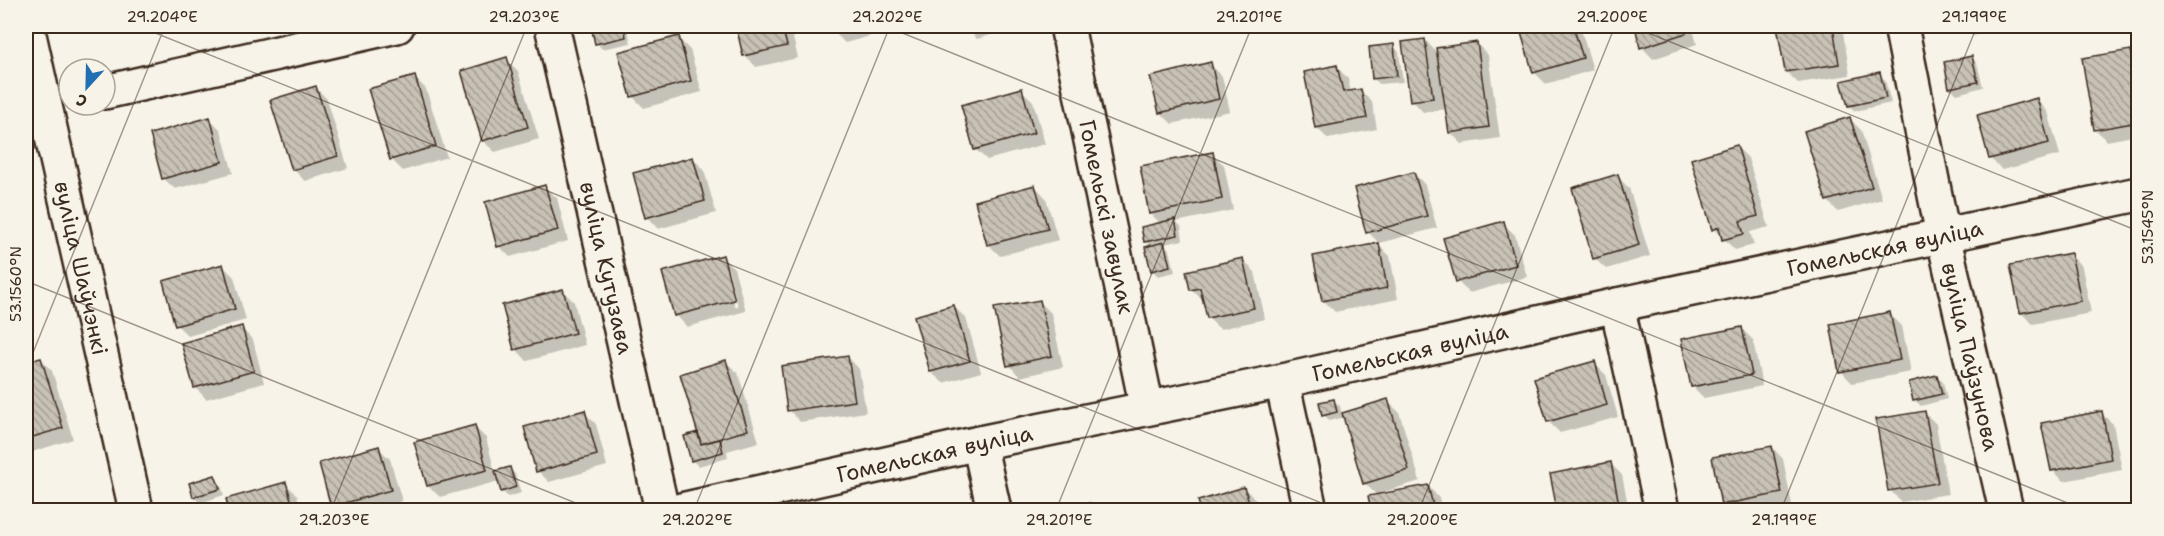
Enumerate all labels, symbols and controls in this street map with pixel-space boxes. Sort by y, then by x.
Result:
text: 29.204°E [126,7,198,27]
text: 29.203°E [489,7,559,27]
text: 29.202°E [852,7,922,27]
text: 29.201°E [1216,7,1282,27]
text: 29.200°E [1576,7,1648,27]
text: 29.199°E [1941,7,2007,27]
north arrow [57,57,117,117]
text: С [73,89,90,112]
street label: Гомельскі завулак [1073,117,1141,317]
street label: вуліца Шаўчэнкі [48,178,115,358]
street label: вуліца Кутузава [573,179,641,357]
text: 53.1545°N [2138,190,2158,264]
street label: Гомельская вуліца [1784,213,1986,283]
text: 53.1560°N [6,246,26,322]
street label: вуліца Паўзунова [1935,259,2007,454]
street label: Гомельская вуліца [1309,316,1511,388]
street label: Гомельская вуліца [834,418,1036,489]
text: 29.203°E [299,510,369,530]
text: 29.202°E [662,510,732,530]
text: 29.201°E [1026,510,1092,530]
text: 29.200°E [1386,510,1458,530]
text: 29.199°E [1751,510,1817,530]

